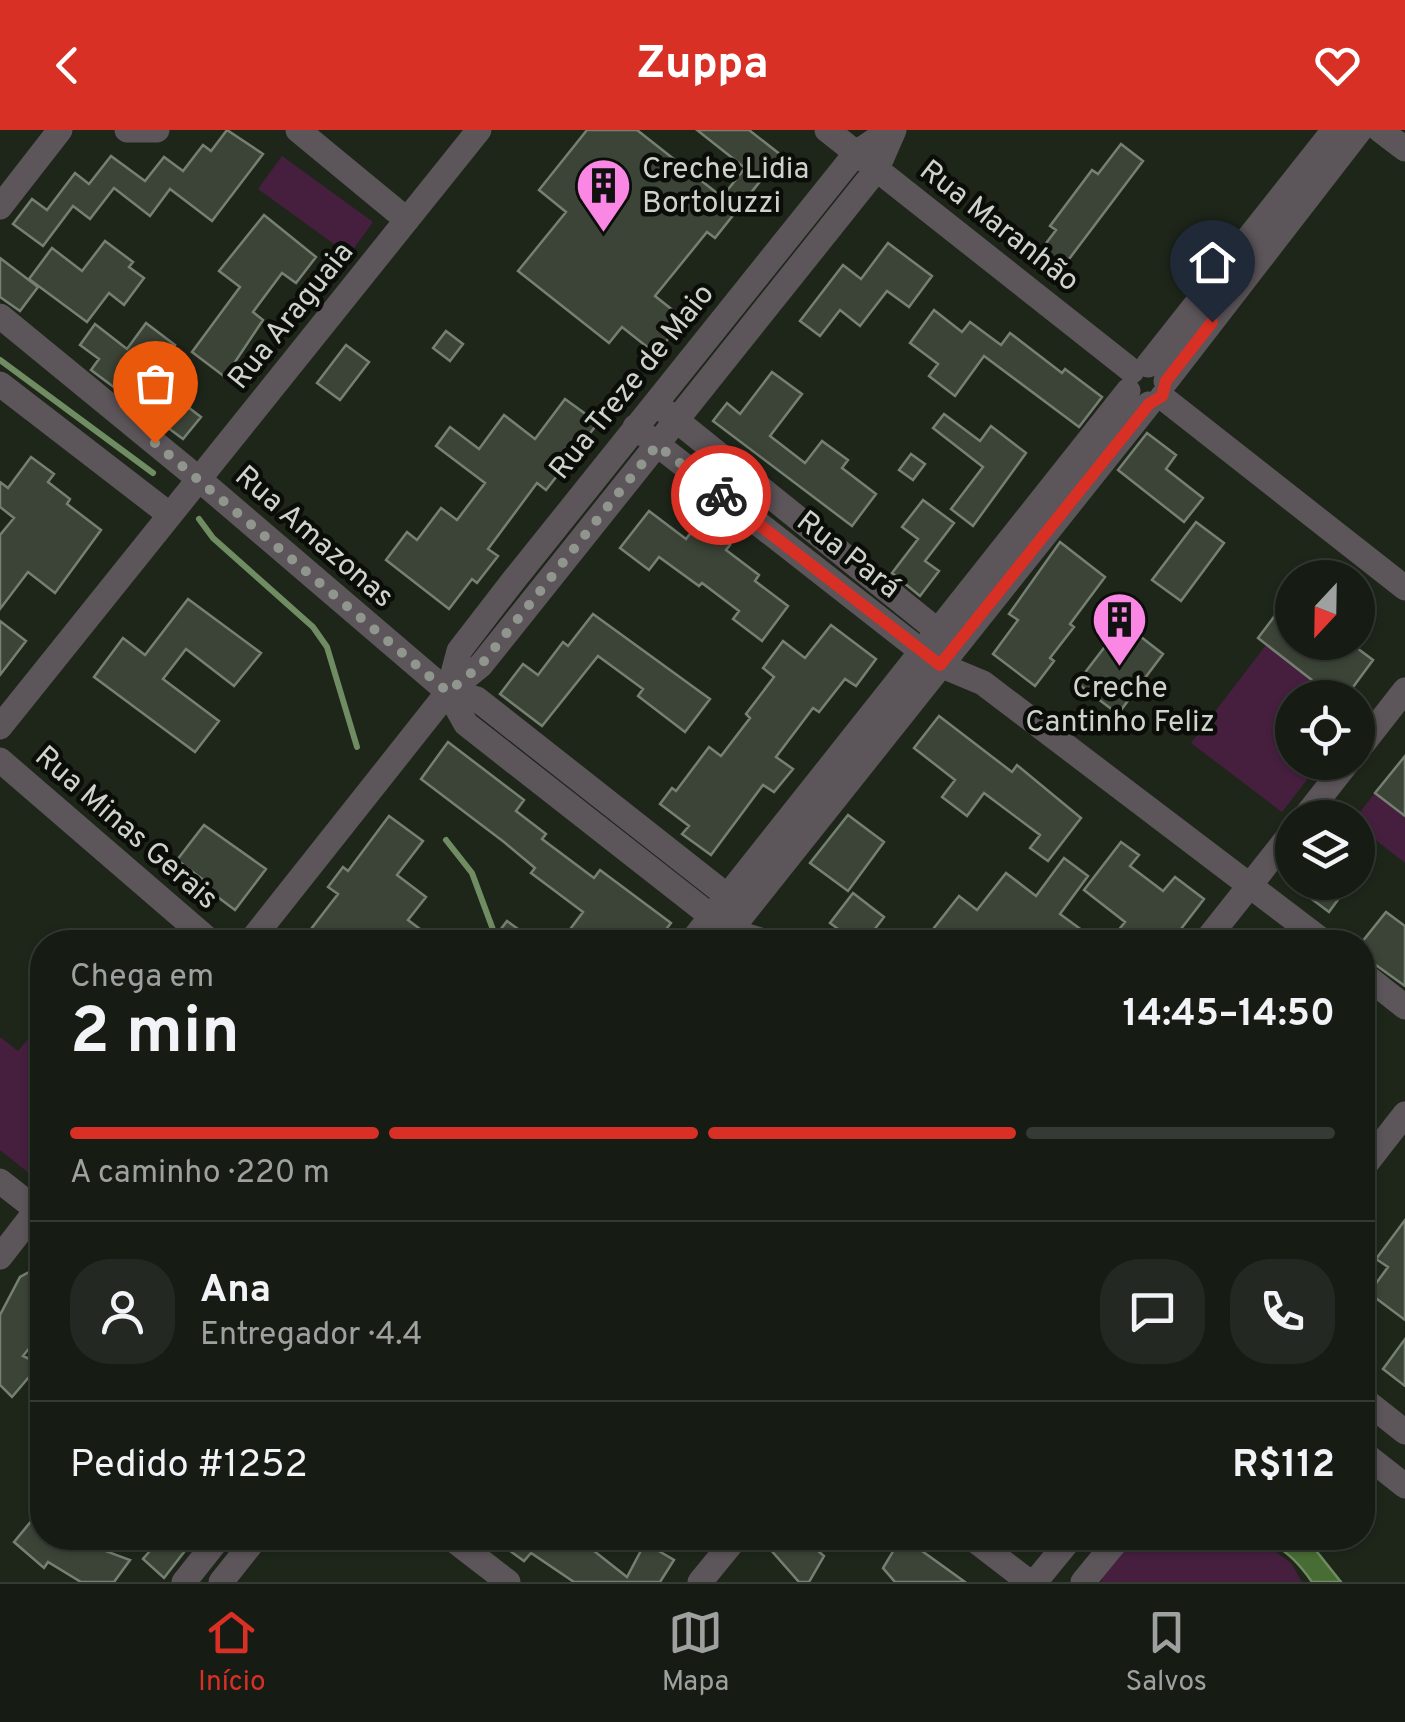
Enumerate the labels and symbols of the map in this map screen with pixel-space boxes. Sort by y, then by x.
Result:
place label: Creche Lidia Bortoluzzi [642,152,809,223]
street label: Rua Maranhão [911,153,1086,301]
building icon: Creche Lidia Bortoluzzi [573,155,633,234]
pin [1170,220,1255,323]
street label: Rua Araguaia [221,235,363,398]
street label: Rua Treze de Maio [543,277,723,488]
pin [113,341,198,444]
courier [671,445,771,545]
street label: Rua Amazonas [226,459,400,617]
street label: Rua Pará [788,504,907,608]
north arrow [1275,560,1375,660]
building icon: Creche Cantinho Feliz [1090,589,1150,668]
place label: Creche Cantinho Feliz [1025,671,1215,742]
street label: Rua Minas Gerais [26,739,225,919]

